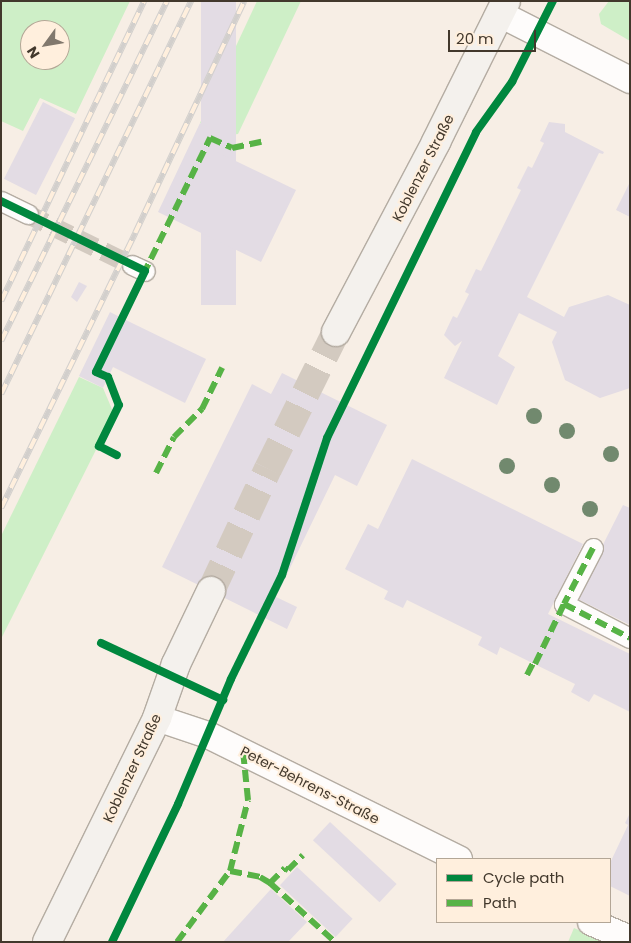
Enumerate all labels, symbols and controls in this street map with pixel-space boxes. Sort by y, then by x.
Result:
north arrow [20,20,70,70]
scale bar [451,20,538,52]
text: 20 m [456,28,494,49]
text: N [22,43,44,62]
street label: Koblenzer Straße [389,112,457,224]
street label: Koblenzer Straße [99,711,165,825]
street label: Peter-Behrens-Straße [238,743,382,827]
legend [436,858,611,923]
text: Cycle path [483,867,564,888]
text: Path [483,892,517,913]

